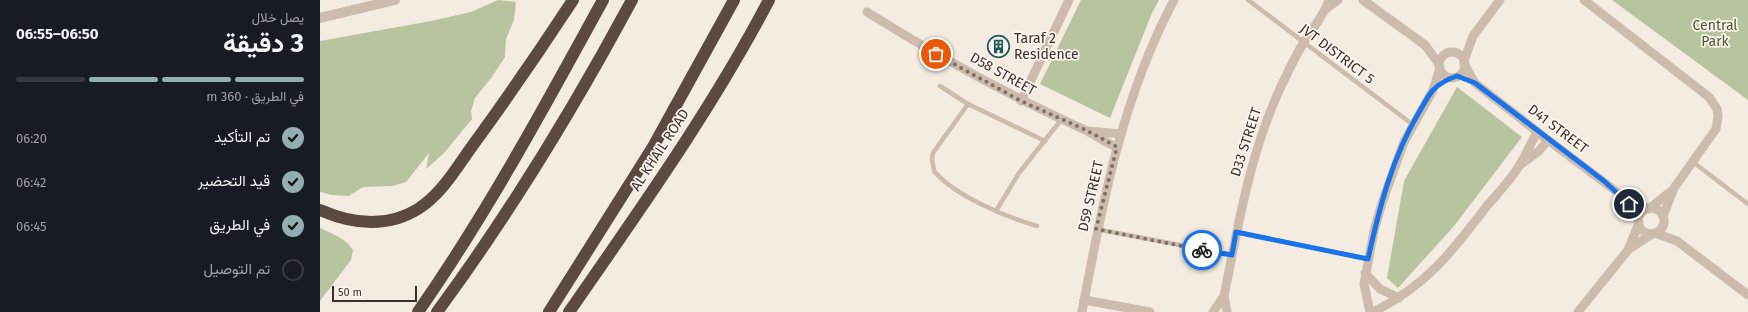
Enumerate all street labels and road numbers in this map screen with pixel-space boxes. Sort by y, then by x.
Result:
street label: JVT DISTRICT 5 [1296,20,1378,88]
street label: D58 STREET [967,49,1040,99]
street label: D41 STREET [1525,101,1592,158]
street label: D33 STREET [1227,105,1265,179]
street label: AL KHAIL ROAD [627,106,693,194]
street label: D59 STREET [1075,158,1108,233]

